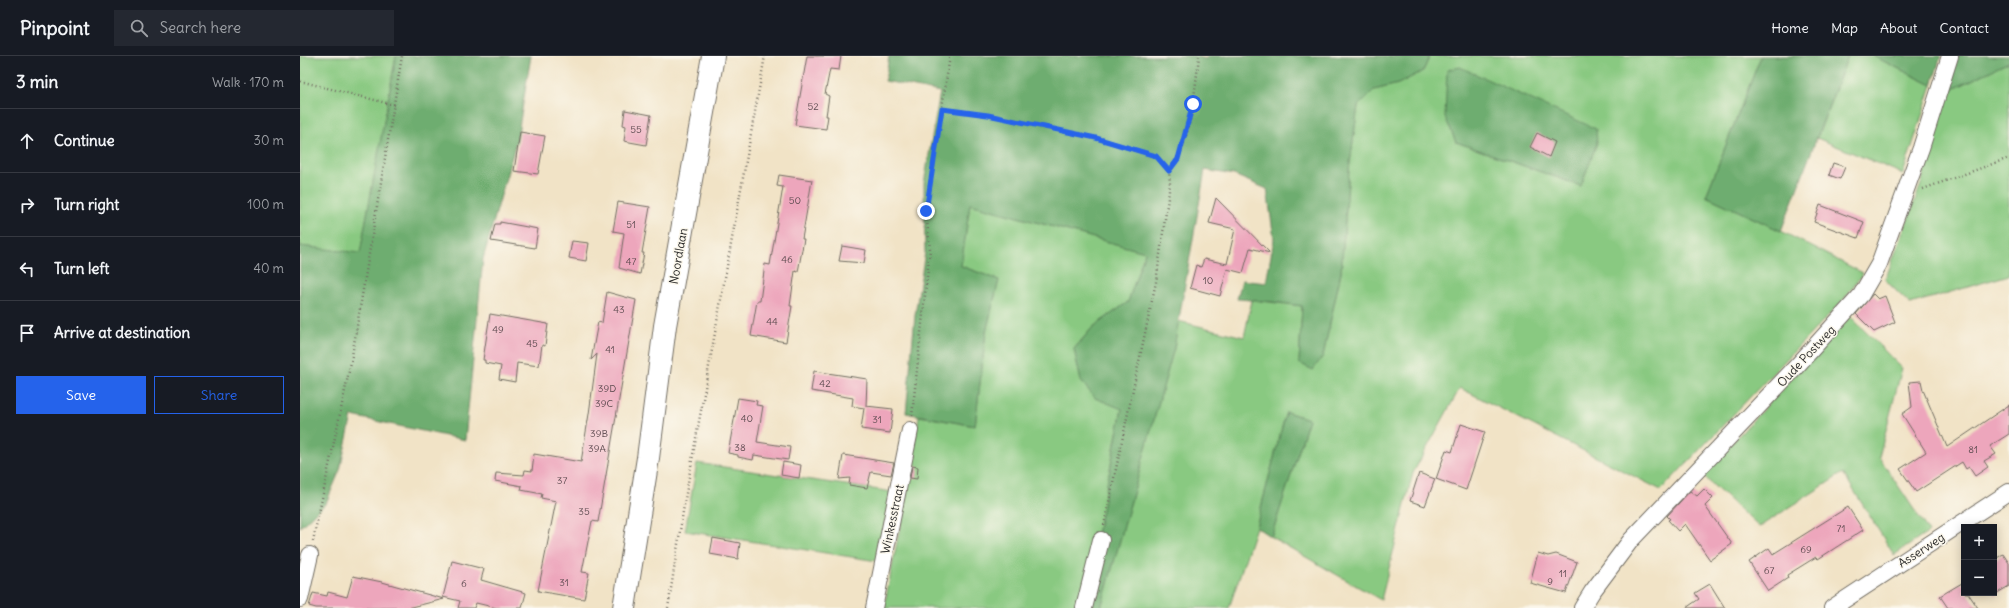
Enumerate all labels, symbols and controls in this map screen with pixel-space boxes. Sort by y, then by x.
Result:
search box [114,10,394,46]
text: Pinpoint [20,16,90,40]
icon: search [128,17,150,39]
text: Search here [160,18,241,37]
text: Home [1771,19,1809,37]
text: Map [1831,19,1858,37]
text: About [1880,19,1918,37]
text: Contact [1940,19,1989,37]
text: 3 min [16,71,58,93]
text: Walk · 170 m [212,74,284,91]
route start [1184,95,1202,113]
house number: 52 [807,100,819,113]
house number: 55 [630,123,642,136]
icon: ahead [16,130,38,152]
text: Continue [54,131,115,150]
text: 30 m [254,132,284,149]
icon: right [16,194,38,216]
house number: 50 [789,194,801,207]
text: Turn right [54,195,119,214]
text: 100 m [247,196,284,213]
route end [917,202,935,220]
house number: 51 [626,218,636,231]
street label: Noordlaan [666,227,690,285]
house number: 46 [781,253,793,266]
house number: 47 [626,255,636,268]
icon: left [16,258,38,280]
text: Turn left [54,259,109,278]
text: 40 m [253,260,284,277]
house number: 10 [1203,274,1213,287]
house number: 43 [613,303,625,316]
house number: 44 [766,315,778,328]
icon: arrive [16,322,38,344]
street label: Oude Postweg [1774,322,1838,390]
text: Arrive at destination [54,323,190,342]
house number: 49 [492,323,504,336]
house number: 45 [526,337,538,350]
house number: 41 [605,343,615,356]
button: Save [16,376,146,414]
button: Share [154,376,284,414]
house number: 42 [819,377,831,390]
house number: 39D [598,382,616,395]
house number: 39C [595,397,613,410]
house number: 40 [741,412,753,425]
house number: 31 [872,413,882,426]
house number: 39B [590,427,608,440]
house number: 38 [734,441,746,454]
house number: 39A [588,442,607,455]
house number: 81 [1968,443,1978,456]
house number: 37 [557,474,567,487]
street label: Winkesstraat [877,483,907,555]
house number: 35 [578,505,590,518]
house number: 71 [1837,522,1845,535]
map controls [1961,524,1997,596]
button: + [1961,524,1997,560]
street label: Asserweg [1895,529,1947,571]
house number: 69 [1800,543,1812,556]
button: − [1961,560,1997,596]
house number: 67 [1764,564,1774,577]
house number: 11 [1559,567,1567,580]
house number: 9 [1547,575,1553,588]
house number: 31 [559,576,569,589]
house number: 6 [461,577,467,590]

